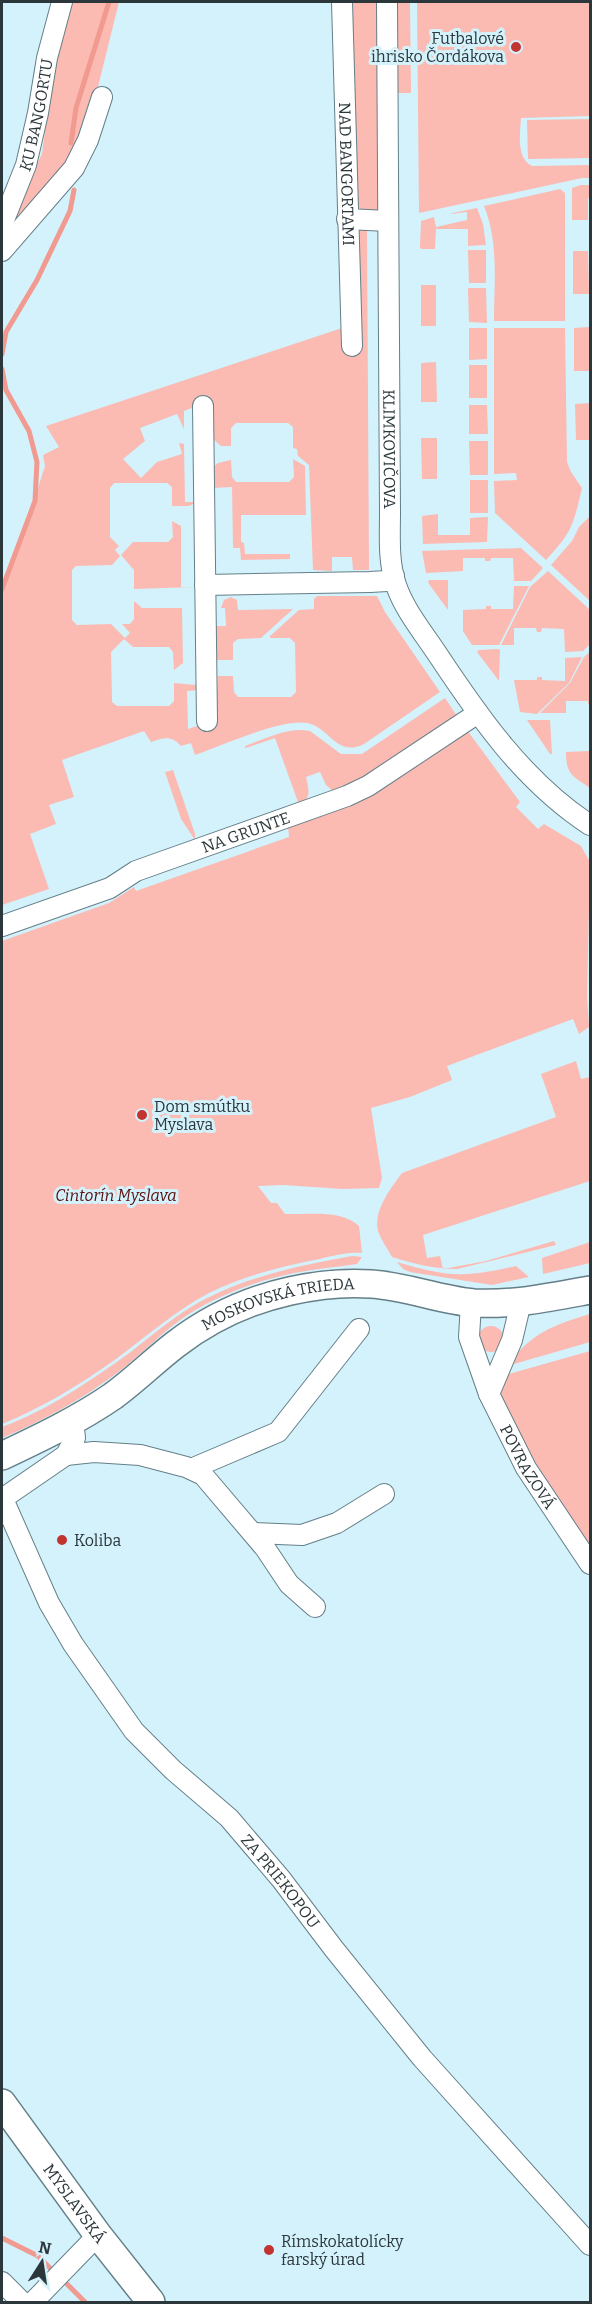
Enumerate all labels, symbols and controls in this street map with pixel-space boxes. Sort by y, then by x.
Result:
place label: Futbalové ihrisko Čordákova [371,29,504,66]
marker: Futbalové ihrisko Čordákova [509,40,523,54]
street label: KU BANGORTU [16,57,57,174]
street label: NAD BANGORTAMI [335,102,358,246]
street label: KLIMKOVIČOVA [379,389,400,509]
street label: NA GRUNTE [199,808,292,857]
place label: Dom smútku Myslava [154,1097,250,1134]
marker: Dom smútku Myslava [135,1108,149,1122]
park label: Cintorín Myslava [55,1186,177,1205]
street label: MOSKOVSKÁ TRIEDA [198,1274,356,1335]
street label: POVRAZOVÁ [496,1422,561,1513]
place label: Koliba [74,1531,121,1550]
marker: Koliba [55,1533,69,1547]
street label: ZA PRIEKOPOU [237,1831,324,1932]
street label: MYSLAVSKÁ [39,2160,111,2248]
north arrow [12,2232,72,2292]
place label: Rímskokatolícky farský úrad [281,2232,404,2269]
text: N [37,2237,53,2258]
marker: Rímskokatolícky farský úrad [262,2243,276,2257]

